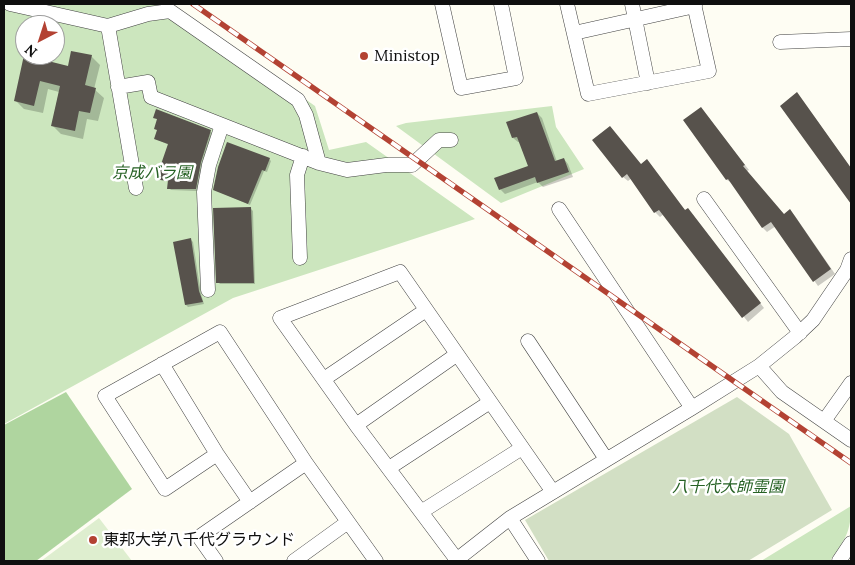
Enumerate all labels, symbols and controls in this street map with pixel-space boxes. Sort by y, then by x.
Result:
north arrow [15,15,65,65]
text: N [21,40,41,61]
place label: Ministop [374,46,440,66]
marker: Ministop [358,50,370,62]
park label: 京成バラ園 [112,163,192,183]
park label: 八千代大師霊園 [672,477,784,497]
place label: 東邦大学八千代グラウンド [103,530,295,550]
marker: 東邦大学八千代グラウンド [87,534,99,546]

